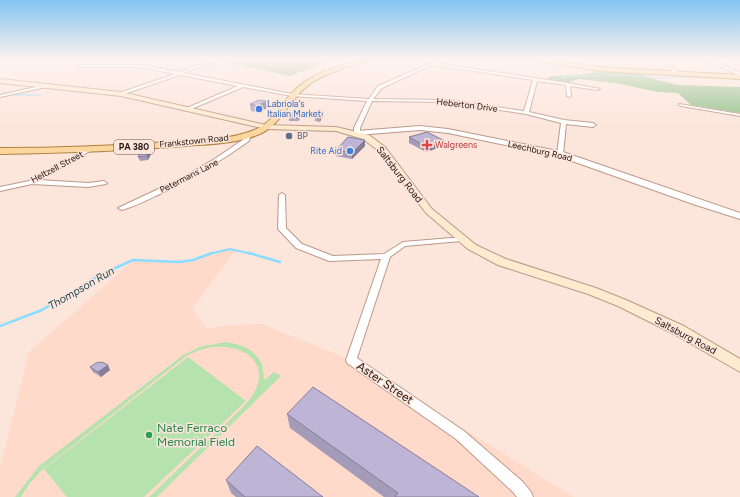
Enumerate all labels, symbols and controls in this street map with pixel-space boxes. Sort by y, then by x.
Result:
street label: Heberton Drive [436,95,498,114]
place label: Labriola's Italian Market [267,98,322,119]
marker: Labriola's Italian Market [254,104,264,114]
place label: BP [297,130,308,141]
street label: Frankstown Road [159,131,229,150]
marker: BP [284,131,294,141]
street label: Leechburg Road [507,138,573,163]
place label: Walgreens [435,139,477,150]
road number: PA 380 [114,140,154,154]
marker: Walgreens [422,140,432,150]
street label: Saltsburg Road [374,143,426,205]
place label: Rite Aid [310,145,342,156]
marker: Rite Aid [345,146,355,156]
street label: Heltzell Street [29,148,85,185]
street label: Petermans Lane [158,156,220,195]
water label: Thompson Run [46,264,117,313]
street label: Saltsburg Road [653,314,719,357]
street label: Aster Street [354,359,416,407]
place label: Nate Ferraco Memorial Field [157,421,235,449]
marker: Nate Ferraco Memorial Field [144,430,154,440]

